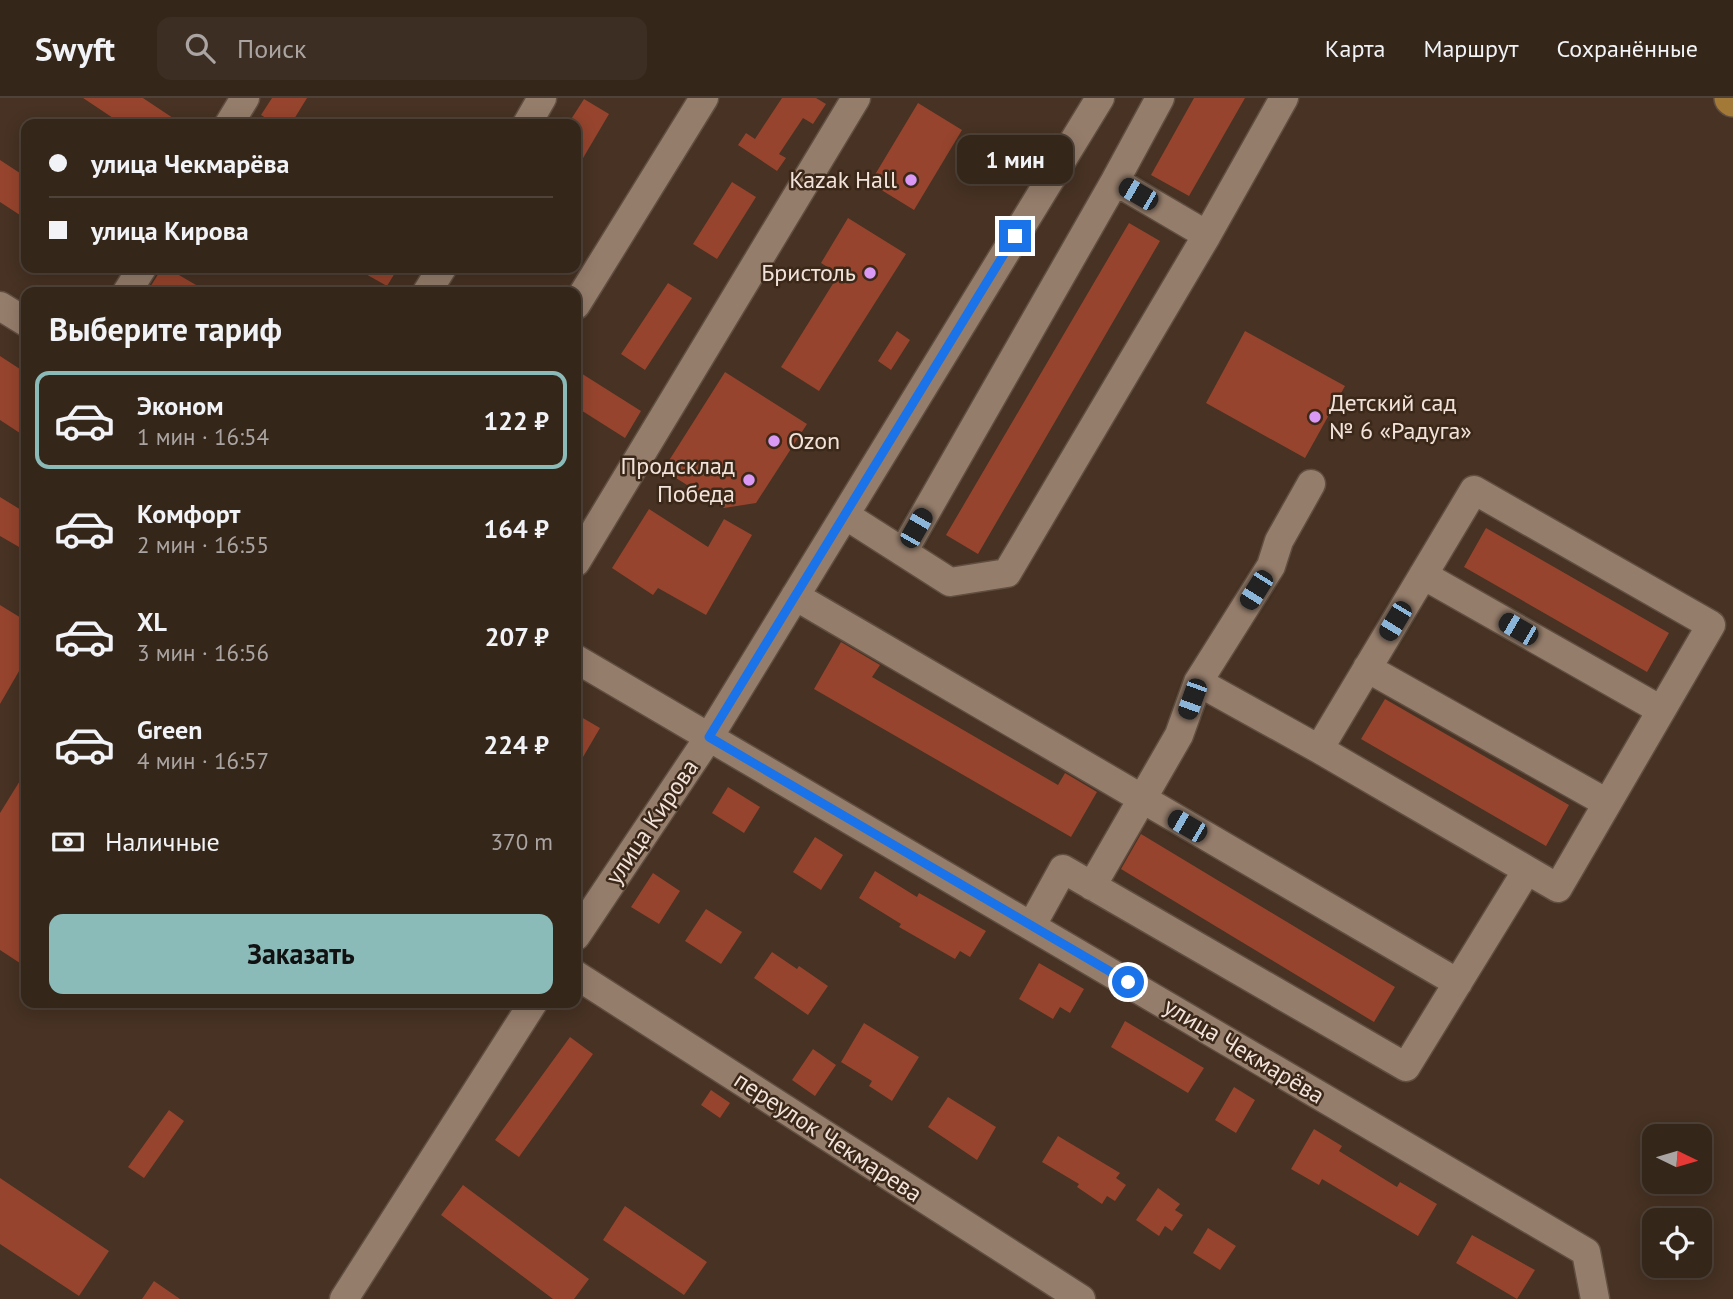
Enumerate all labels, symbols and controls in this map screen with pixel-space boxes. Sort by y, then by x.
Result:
search box [157,17,647,80]
text: Swyft [35,27,115,70]
icon: search [181,29,219,67]
text: Поиск [237,32,306,65]
text: Карта [1325,33,1385,64]
text: Маршрут [1423,33,1518,64]
text: Сохранённые [1556,33,1698,64]
callout: 1 мин [957,135,1073,184]
text: 1 мин [985,145,1045,174]
text: улица Чекмарёва [91,147,290,180]
place label: Kazak Hall [789,164,897,195]
marker: Kazak Hall [903,172,919,188]
car [1115,174,1162,214]
text: улица Кирова [91,214,249,247]
route end [999,220,1031,252]
place label: Бристоль [761,257,856,288]
marker: Бристоль [862,265,878,281]
text: Выберите тариф [49,308,282,350]
place label: Детский сад № 6 «Радуга» [1329,387,1472,446]
icon: car [53,389,116,452]
text: Эконом [137,389,224,422]
text: 122 ₽ [483,404,549,437]
marker: Детский сад № 6 «Радуга» [1307,409,1323,425]
text: 1 мин · 16:54 [137,422,269,451]
place label: Ozon [788,425,840,456]
marker: Ozon [766,433,782,449]
place label: Продсклад Победа [621,450,735,509]
marker: Продсклад Победа [741,472,757,488]
icon: car [53,497,116,560]
text: Комфорт [137,497,240,530]
car [897,505,936,551]
text: 164 ₽ [483,512,549,545]
text: 2 мин · 16:55 [137,530,269,559]
car [1236,567,1277,613]
car [1376,598,1415,644]
icon: car [53,605,116,668]
text: XL [137,605,167,638]
car [1495,609,1542,649]
text: 207 ₽ [485,620,549,653]
text: 3 мин · 16:56 [137,638,269,667]
car [1175,676,1210,722]
icon: car [53,713,116,776]
text: Green [137,713,202,746]
text: 224 ₽ [483,728,549,761]
text: 4 мин · 16:57 [137,746,269,775]
street label: улица Кирова [598,753,705,890]
car [1164,806,1211,846]
icon: cash [49,823,87,861]
text: Наличные [105,825,220,858]
text: 370 m [491,827,553,856]
button: Заказать [49,914,553,994]
route start [1112,966,1144,998]
street label: улица Чекмарёва [1158,990,1330,1111]
street label: переулок Чекмарева [728,1064,928,1209]
north arrow [1642,1124,1712,1194]
map controls [1642,1124,1712,1278]
button: locate [1642,1208,1712,1278]

